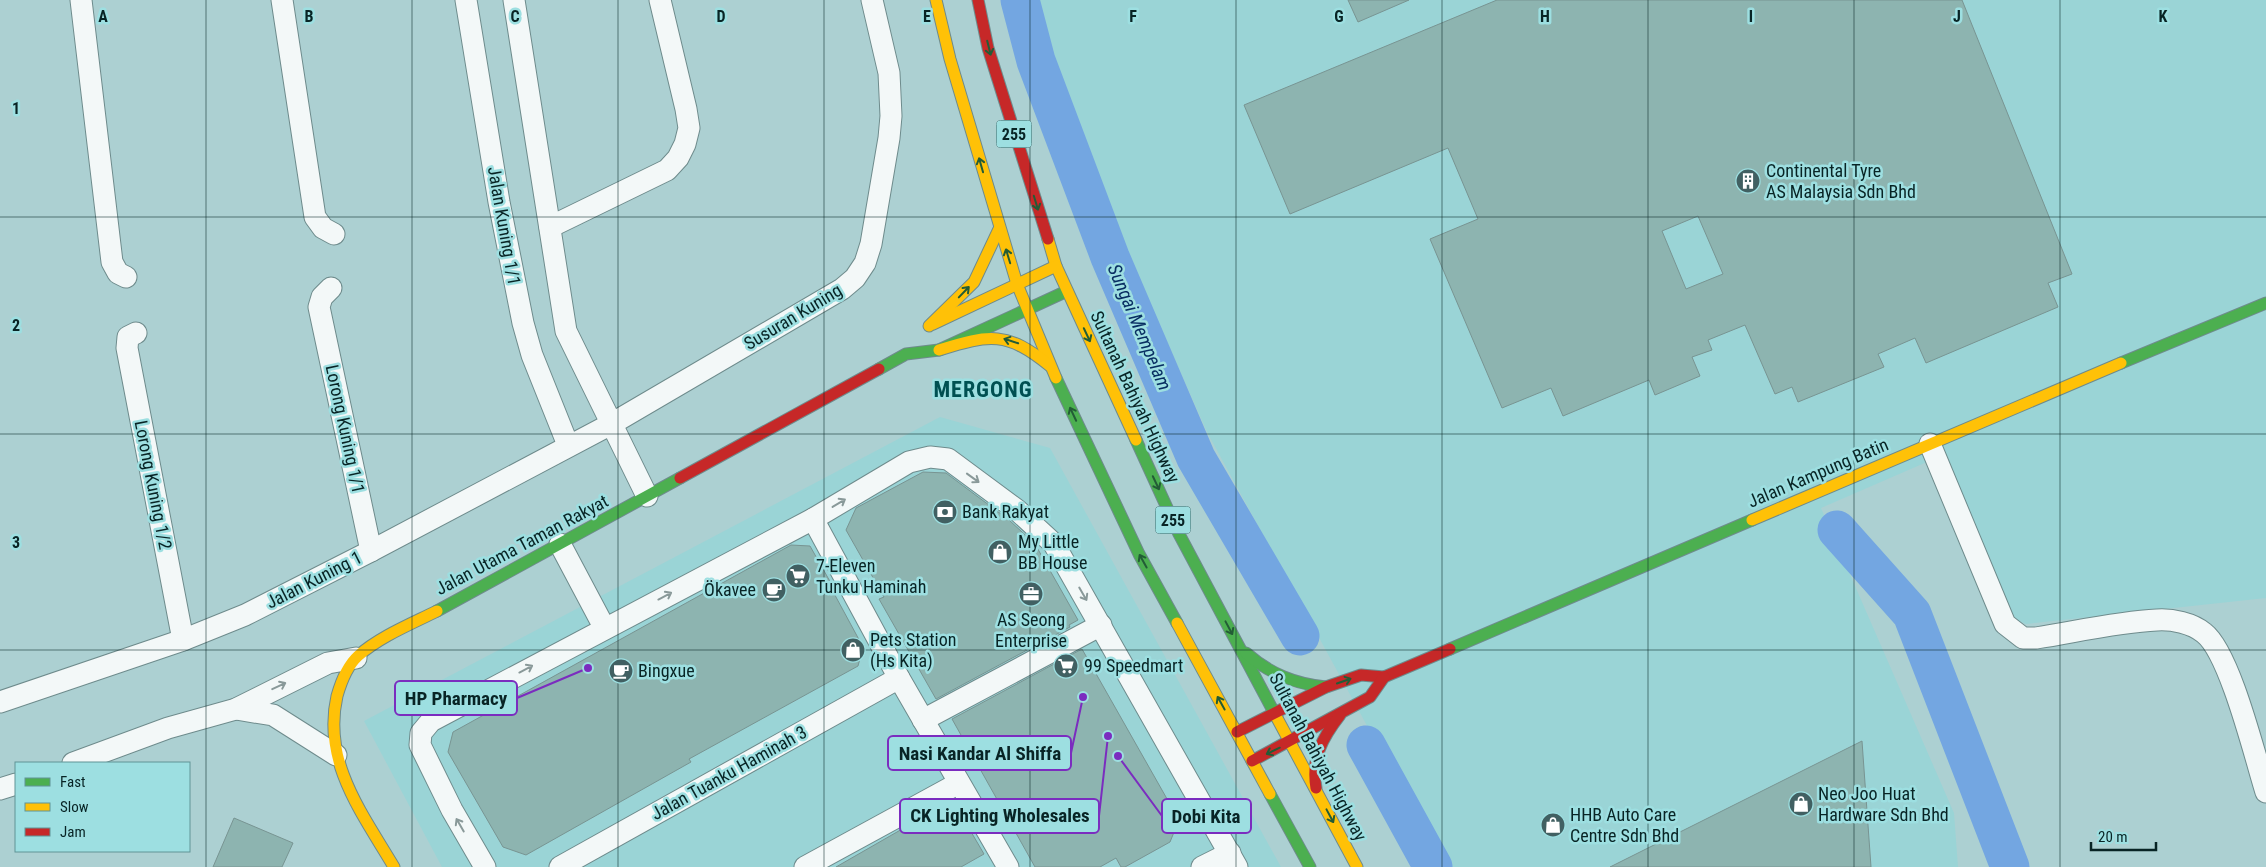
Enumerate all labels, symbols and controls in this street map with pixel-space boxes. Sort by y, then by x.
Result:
text: A [98,7,108,26]
text: B [305,7,314,26]
text: C [510,7,520,26]
text: D [716,7,726,26]
text: E [923,7,931,26]
text: F [1129,7,1137,26]
text: G [1334,7,1344,26]
text: H [1540,7,1550,26]
text: I [1749,7,1753,26]
text: J [1953,7,1961,26]
text: K [2159,7,2168,26]
one-way arrow [984,39,994,55]
text: 1 [12,99,20,118]
road number: 255 [996,120,1032,148]
one-way arrow [975,157,985,173]
place label: Continental Tyre AS Malaysia Sdn Bhd [1766,160,1916,202]
street label: Jalan Kuning 1/1 [484,165,525,287]
building icon: Continental Tyre AS Malaysia Sdn Bhd [1735,168,1761,194]
one-way arrow [1032,195,1041,210]
one-way arrow [1003,249,1012,265]
water label: Sungai Mempelam [1103,261,1176,394]
street label: Susuran Kuning [740,279,845,354]
one-way arrow [958,286,970,298]
street label: Sultanah Bahiyah Highway [1086,308,1185,486]
text: 2 [12,316,20,335]
one-way arrow [1083,327,1093,342]
one-way arrow [1004,336,1019,345]
street label: Lorong Kuning 1/1 [322,363,369,495]
district label: MERGONG [933,377,1033,402]
one-way arrow [1068,407,1077,422]
street label: Lorong Kuning 1/2 [131,419,176,551]
street label: Jalan Kampung Batin [1744,433,1891,512]
one-way arrow [966,472,979,483]
one-way arrow [1151,475,1161,490]
street label: Jalan Utama Taman Rakyat [432,490,612,599]
one-way arrow [832,497,846,507]
bank icon: Bank Rakyat [932,499,958,525]
place label: Bank Rakyat [962,501,1049,522]
road number: 255 [1156,506,1190,534]
place label: My Little BB House [1018,531,1087,573]
text: 3 [12,533,20,552]
shop icon: My Little BB House [987,539,1013,565]
street label: Jalan Kuning 1 [262,546,365,613]
one-way arrow [1137,554,1147,568]
place label: 7-Eleven Tunku Haminah [816,555,926,597]
supermarket icon: 7-Eleven Tunku Haminah [785,563,811,589]
cafe icon: Ökavee [761,577,787,603]
place label: Ökavee [704,579,756,600]
office icon: AS Seong Enterprise [1018,581,1044,607]
one-way arrow [1078,586,1088,601]
one-way arrow [657,591,672,600]
place label: AS Seong Enterprise [995,609,1067,651]
one-way arrow [1225,620,1235,634]
place label: Pets Station (Hs Kita) [870,629,956,672]
shop icon: Pets Station (Hs Kita) [840,637,866,663]
supermarket icon: 99 Speedmart [1053,653,1079,679]
place label: 99 Speedmart [1084,655,1183,676]
cafe icon: Bingxue [608,658,634,684]
place label: Bingxue [638,660,695,681]
one-way arrow [519,664,533,674]
street label: Sultanah Bahiyah Highway [1265,669,1372,845]
one-way arrow [1336,676,1352,685]
one-way arrow [271,681,286,691]
callout: HP Pharmacy [395,681,517,715]
text: HP Pharmacy [405,687,508,710]
one-way arrow [1216,695,1226,710]
street label: Jalan Tuanku Haminah 3 [647,721,810,824]
callout: Nasi Kandar Al Shiffa [888,736,1071,770]
text: Nasi Kandar Al Shiffa [899,742,1061,765]
one-way arrow [1265,746,1280,756]
legend [15,762,190,852]
text: Fast [60,773,85,791]
place label: Neo Joo Huat Hardware Sdn Bhd [1818,783,1949,825]
shop icon: Neo Joo Huat Hardware Sdn Bhd [1788,791,1814,817]
text: Slow [60,798,89,816]
callout: CK Lighting Wholesales [900,799,1099,833]
callout: Dobi Kita [1162,799,1251,833]
text: CK Lighting Wholesales [910,804,1090,827]
place label: HHB Auto Care Centre Sdn Bhd [1570,804,1679,846]
text: Dobi Kita [1172,805,1240,828]
one-way arrow [1325,809,1335,824]
shop icon: HHB Auto Care Centre Sdn Bhd [1540,812,1566,838]
one-way arrow [455,818,465,832]
scale bar [2091,820,2156,852]
text: Jam [60,823,86,841]
text: 20 m [2098,828,2128,846]

